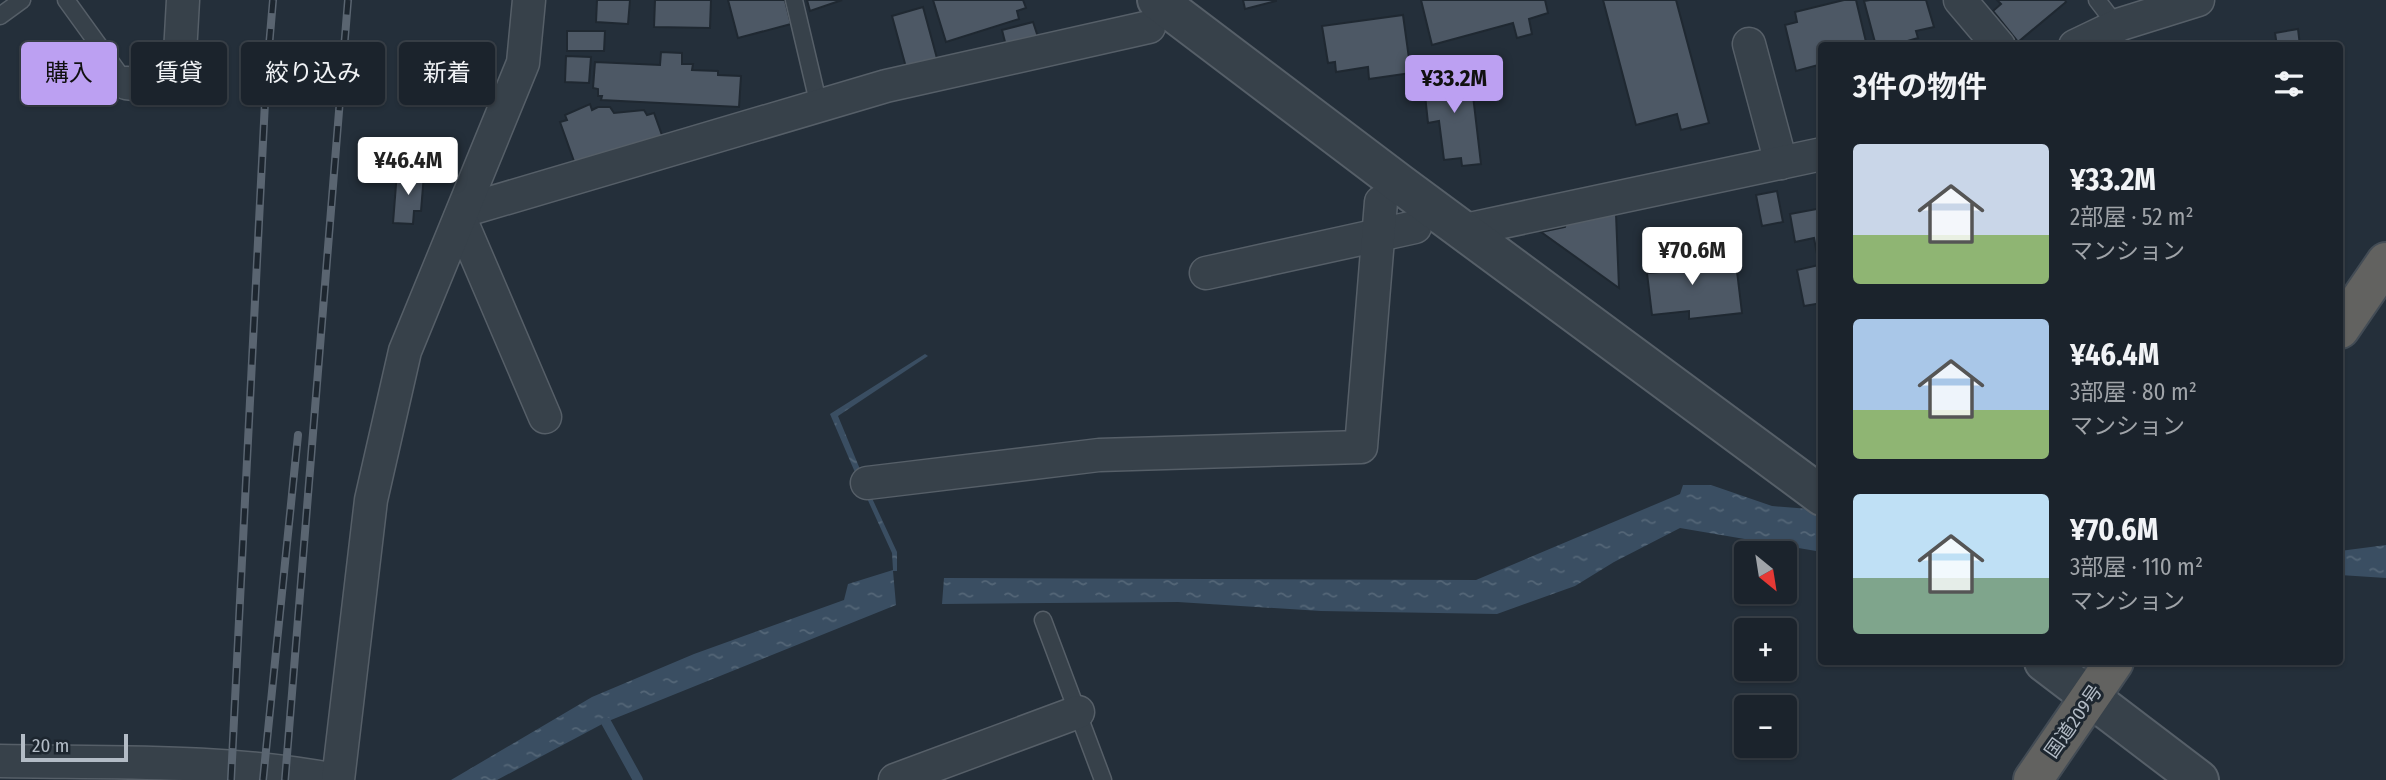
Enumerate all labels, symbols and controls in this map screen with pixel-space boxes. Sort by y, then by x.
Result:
chip: 購入 [21,42,117,105]
chip: 賃貸 [131,42,227,105]
chip: 絞り込み [241,42,385,105]
chip: 新着 [399,42,495,105]
pin: ¥33.2M [1397,55,1511,115]
text: ¥33.2M [1421,64,1487,92]
icon: filters [2270,65,2308,103]
text: 3件の物件 [1853,69,1987,105]
pin: ¥46.4M [351,138,465,197]
text: ¥46.4M [374,146,442,174]
text: ¥33.2M [2070,162,2156,198]
icon: home [1909,172,1993,256]
text: 2部屋 · 52 m² [2070,203,2194,231]
pin: ¥70.6M [1635,228,1749,287]
text: ¥70.6M [1658,236,1726,264]
text: マンション [2070,237,2185,265]
text: ¥46.4M [2070,337,2159,373]
icon: home [1909,347,1993,431]
text: 3部屋 · 80 m² [2070,378,2197,406]
text: マンション [2070,412,2185,440]
text: ¥70.6M [2070,512,2158,548]
icon: home [1909,522,1993,606]
north arrow [1734,541,1797,604]
map controls [1734,541,1797,758]
text: 3部屋 · 110 m² [2070,553,2203,581]
text: マンション [2070,587,2185,615]
button: + [1734,618,1797,681]
street label: 国道209号 [2040,680,2107,762]
button: − [1734,695,1797,758]
scale bar [21,731,128,763]
text: 20 m [32,734,69,757]

